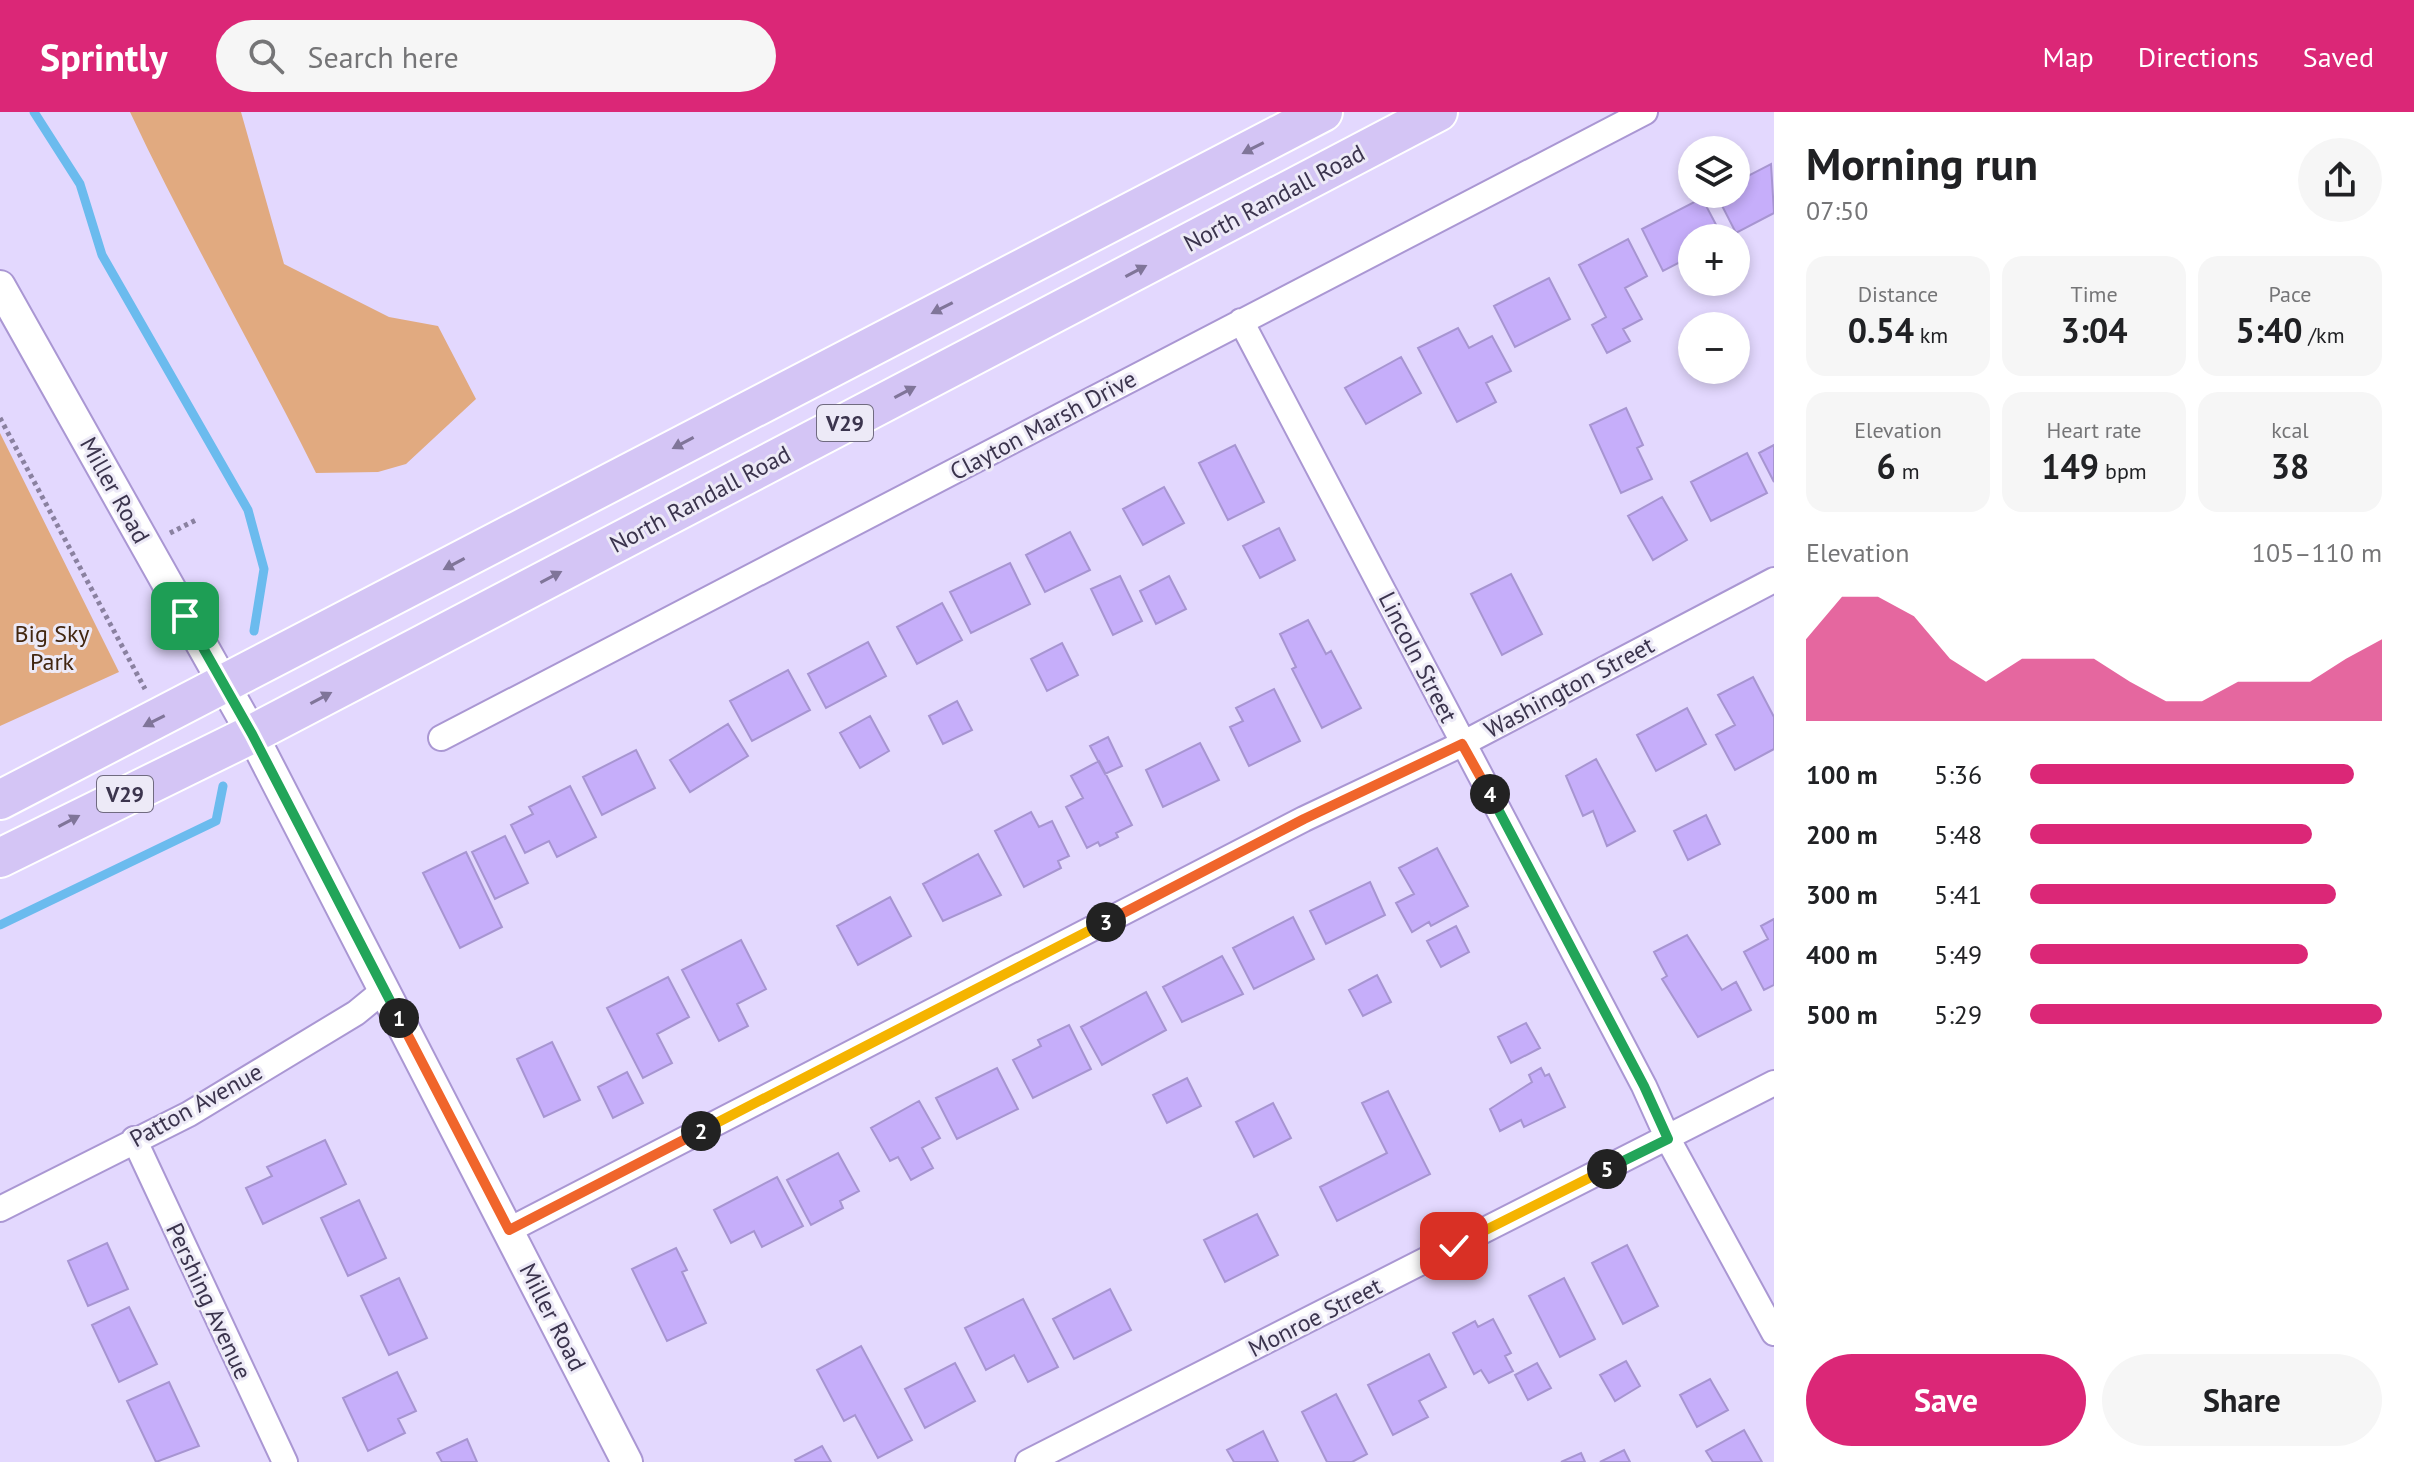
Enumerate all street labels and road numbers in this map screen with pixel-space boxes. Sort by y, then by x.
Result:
street label: North Randall Road [1178,137,1370,259]
street label: Clayton Marsh Drive [945,363,1141,487]
road number: V29 [817,405,873,441]
street label: Miller Road [73,431,157,549]
street label: North Randall Road [604,438,796,560]
street label: Lincoln Street [1372,586,1464,728]
street label: Washington Street [1479,629,1659,745]
road number: V29 [97,776,153,812]
street label: Patton Avenue [124,1056,268,1154]
street label: Pershing Avenue [159,1218,259,1384]
street label: Miller Road [513,1258,593,1376]
street label: Monroe Street [1243,1270,1387,1364]

